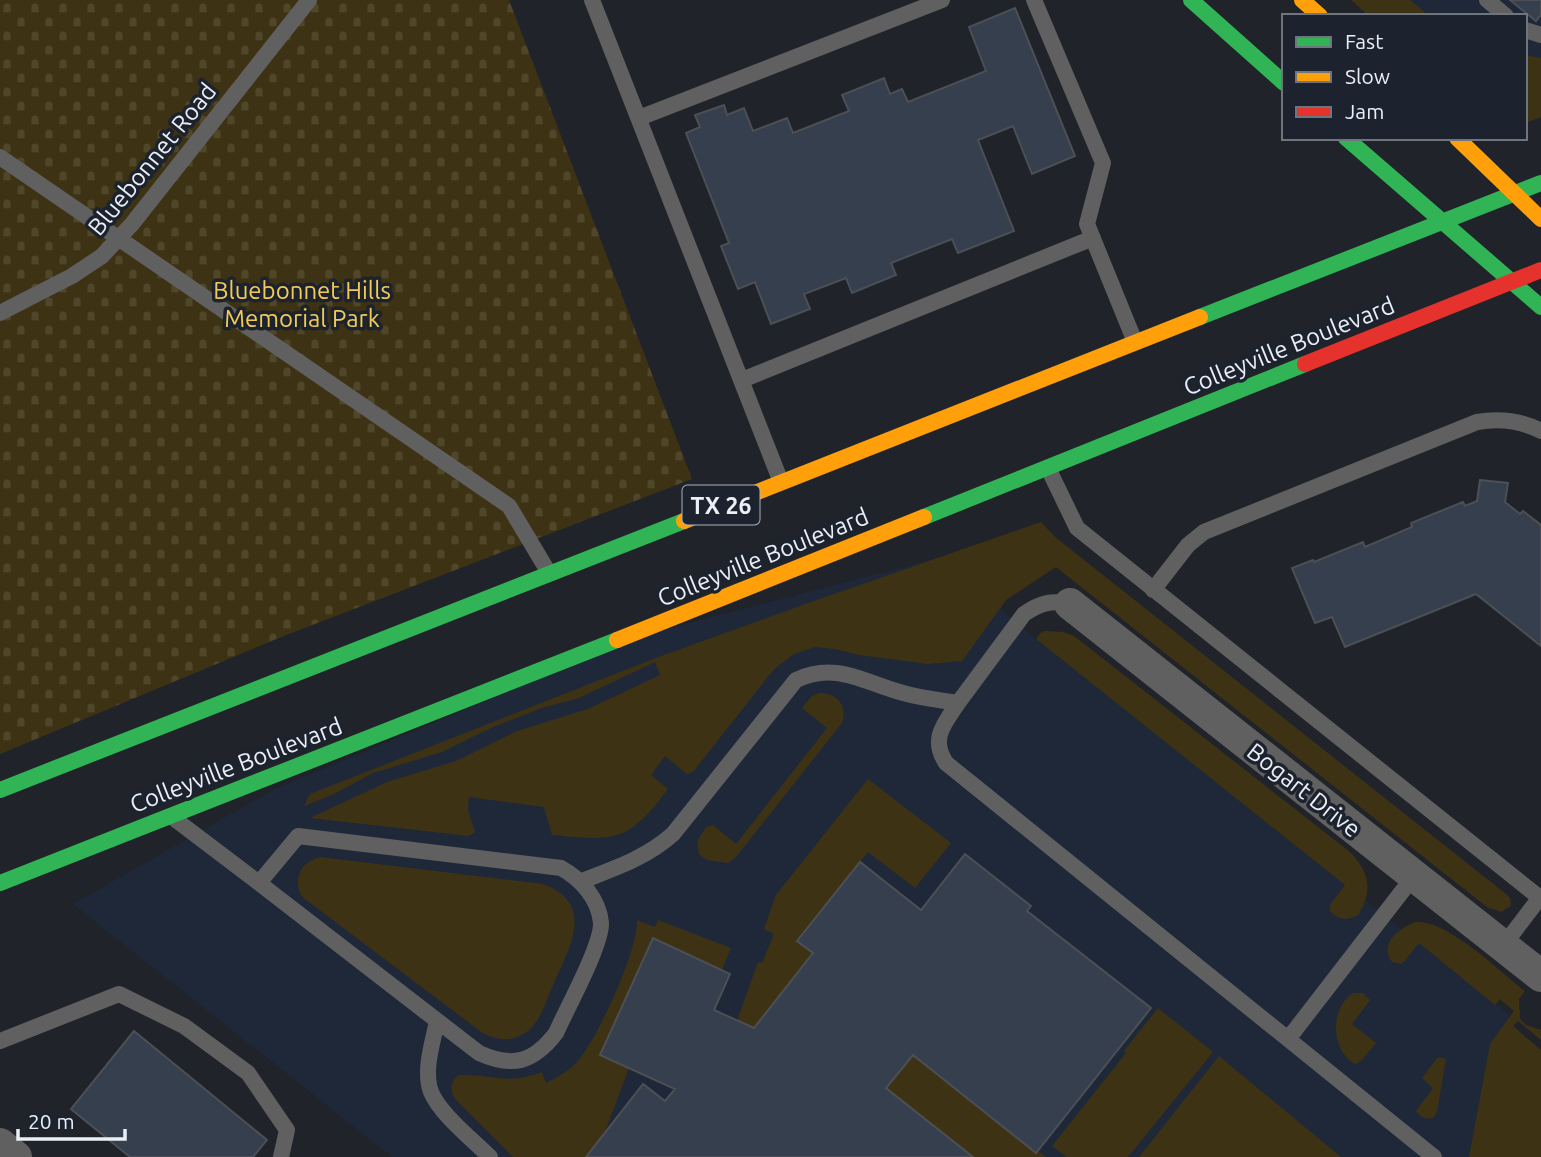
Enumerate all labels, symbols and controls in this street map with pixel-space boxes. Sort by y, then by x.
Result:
legend [1282,14,1527,140]
text: Fast [1345,29,1383,53]
text: Slow [1345,64,1390,88]
street label: Bluebonnet Road [83,78,221,240]
text: Jam [1345,99,1384,123]
park label: Bluebonnet Hills Memorial Park [213,277,391,332]
street label: Colleyville Boulevard [1180,291,1398,401]
road number: TX 26 [682,485,760,524]
street label: Colleyville Boulevard [654,502,872,612]
street label: Colleyville Boulevard [126,712,346,818]
street label: Bogart Drive [1242,737,1366,843]
scale bar [18,1098,124,1142]
text: 20 m [28,1109,75,1133]

